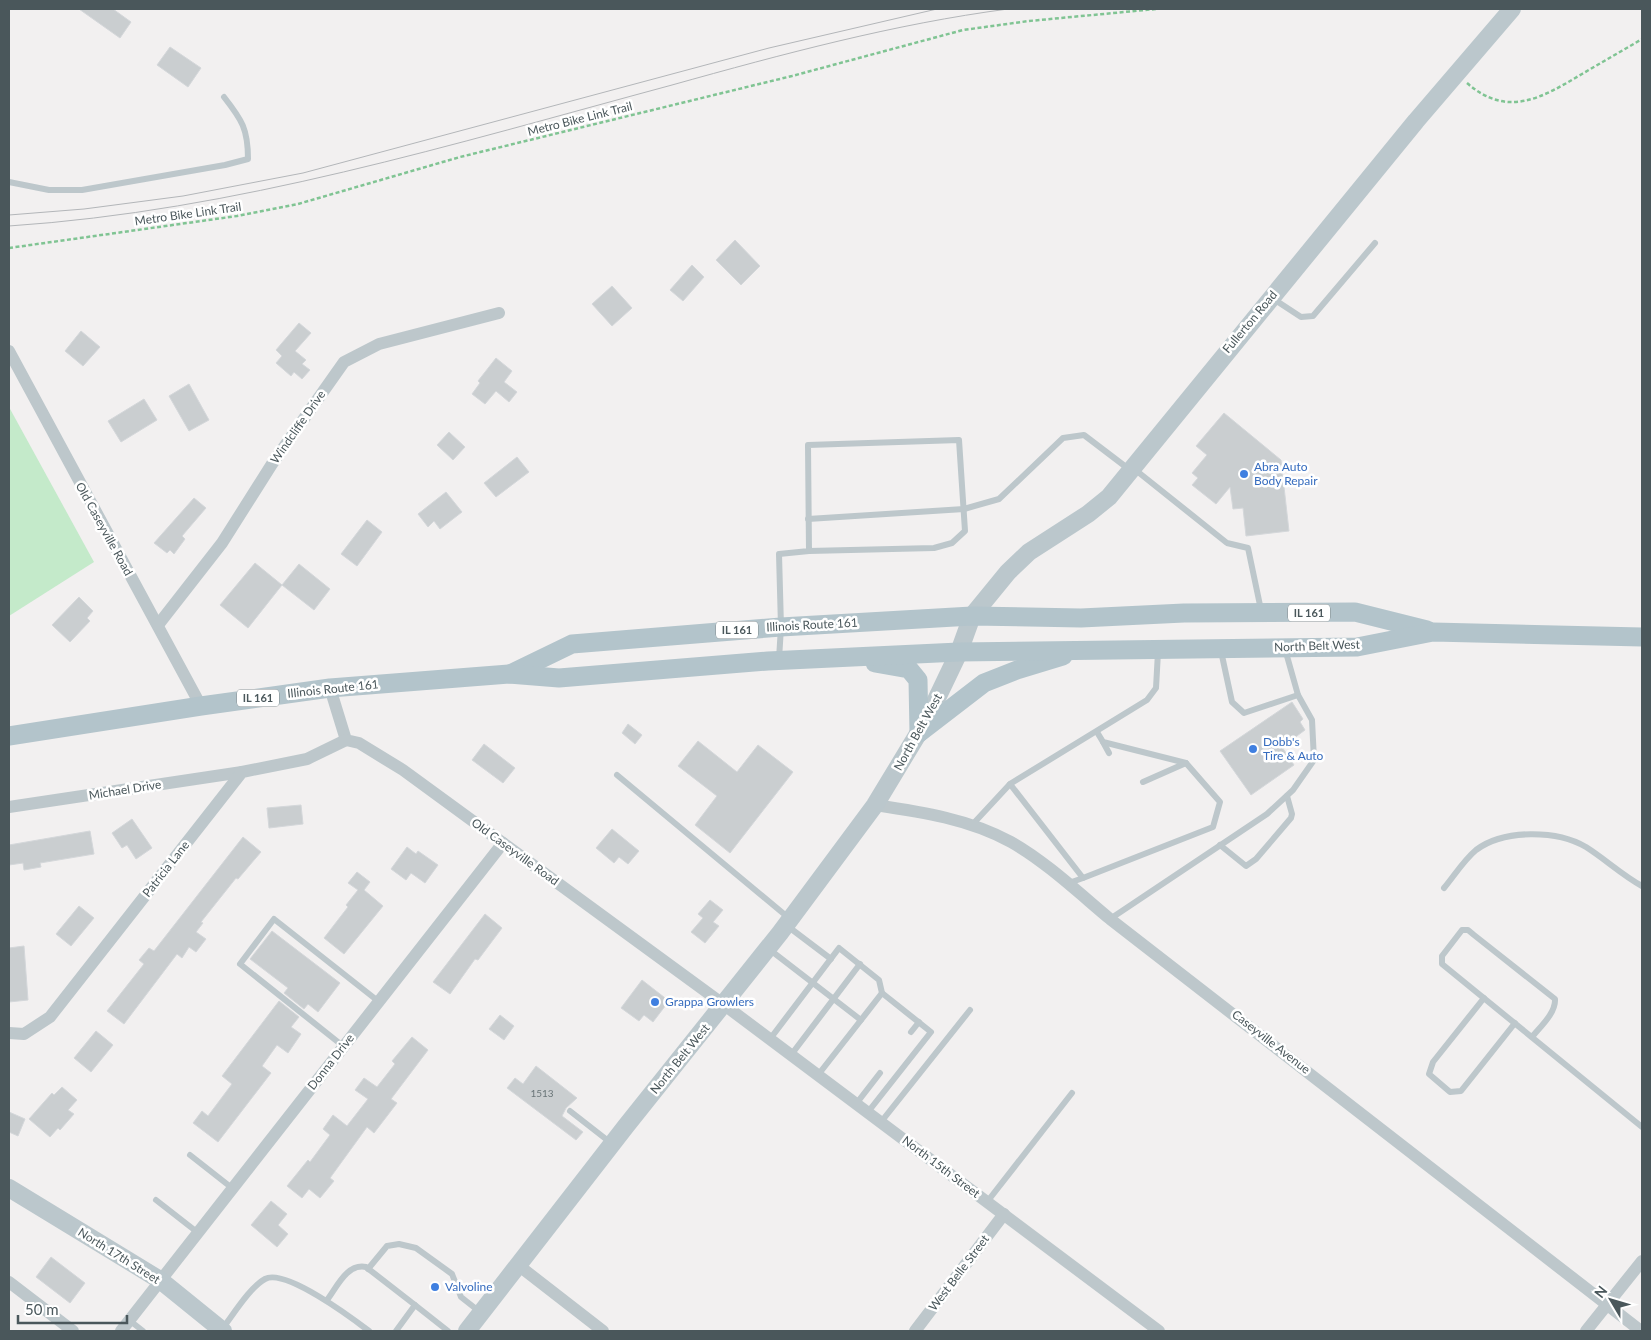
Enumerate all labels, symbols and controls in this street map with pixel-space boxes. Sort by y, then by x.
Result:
street label: Metro Bike Link Trail [526,98,634,139]
street label: Metro Bike Link Trail [134,199,242,228]
street label: Fullerton Road [1219,287,1280,356]
street label: Windcliffe Drive [267,387,328,466]
place label: Abra Auto Body Repair [1254,459,1318,488]
marker: Abra Auto Body Repair [1238,468,1250,480]
street label: Old Caseyville Road [73,479,136,578]
road number: IL 161 [1288,604,1330,622]
street label: Illinois Route 161 [766,615,858,634]
road number: IL 161 [716,622,758,638]
street label: North Belt West [1274,636,1361,654]
street label: Illinois Route 161 [287,676,379,701]
road number: IL 161 [237,690,279,706]
street label: North Belt West [890,690,945,773]
place label: Dobb's Tire & Auto [1263,734,1324,763]
marker: Dobb's Tire & Auto [1247,743,1259,755]
street label: Michael Drive [88,776,162,803]
street label: Old Caseyville Road [469,815,562,888]
street label: Patricia Lane [139,838,192,900]
place label: Grappa Growlers [665,994,754,1009]
marker: Grappa Growlers [649,996,661,1008]
street label: Caseyville Avenue [1229,1006,1313,1077]
street label: North Belt West [647,1020,713,1097]
street label: Donna Drive [304,1031,357,1093]
house number: 1513 [530,1087,554,1099]
street label: North 15th Street [899,1132,984,1201]
street label: North 17th Street [76,1224,164,1287]
street label: West Belle Street [925,1231,992,1314]
north arrow [1586,1275,1636,1325]
place label: Valvoline [445,1279,493,1294]
marker: Valvoline [429,1281,441,1293]
text: N [1590,1282,1610,1301]
scale bar [18,1292,126,1324]
text: 50 m [25,1300,59,1318]

